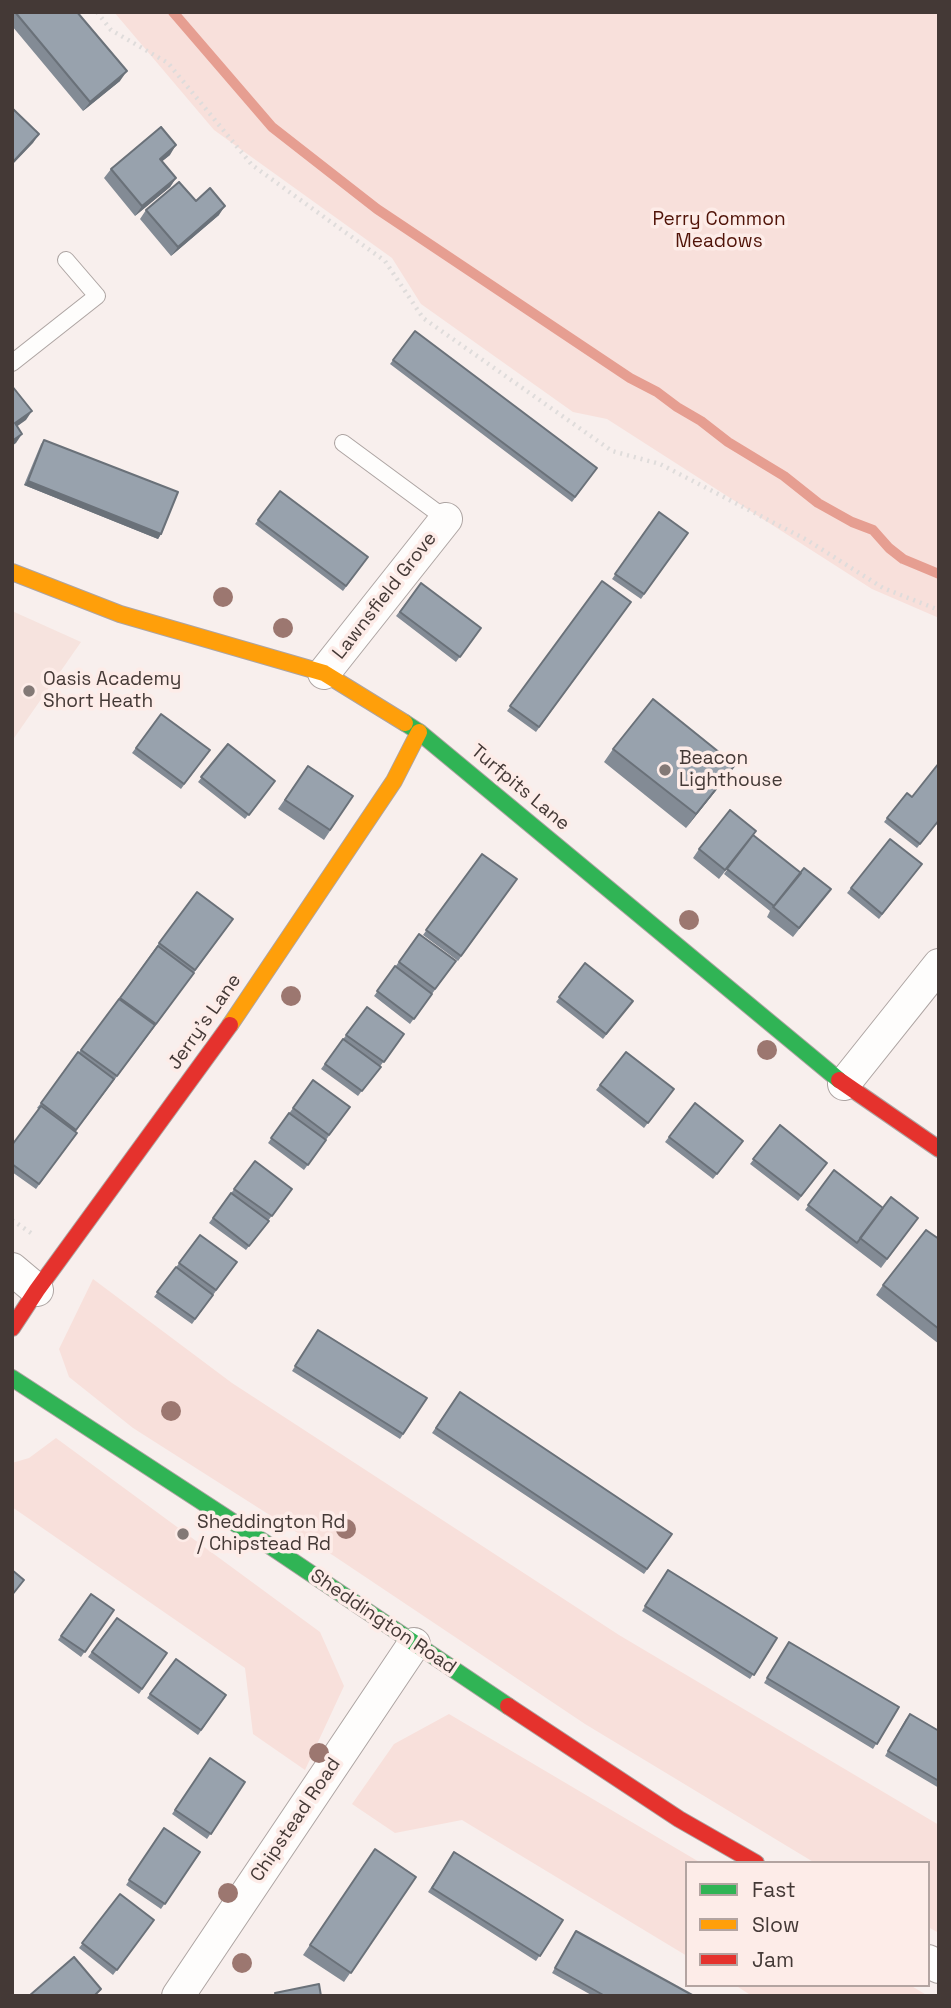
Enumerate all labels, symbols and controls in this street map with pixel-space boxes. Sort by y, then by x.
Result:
park label: Perry Common Meadows [652,209,786,253]
street label: Lawnsfield Grove [328,528,442,664]
place label: Oasis Academy Short Heath [43,669,181,713]
marker: Oasis Academy Short Heath [21,683,37,699]
street label: Turfpits Lane [466,740,574,836]
place label: Beacon Lighthouse [679,748,783,792]
marker: Beacon Lighthouse [657,762,673,778]
street label: Jerry's Lane [164,970,246,1074]
place label: Sheddington Rd / Chipstead Rd [197,1512,345,1556]
marker: Sheddington Rd / Chipstead Rd [175,1526,191,1542]
street label: Sheddington Road [306,1565,460,1679]
street label: Chipstead Road [246,1754,346,1886]
legend [685,1861,930,1987]
text: Fast [752,1876,796,1903]
text: Slow [752,1911,800,1938]
text: Jam [752,1946,794,1973]

